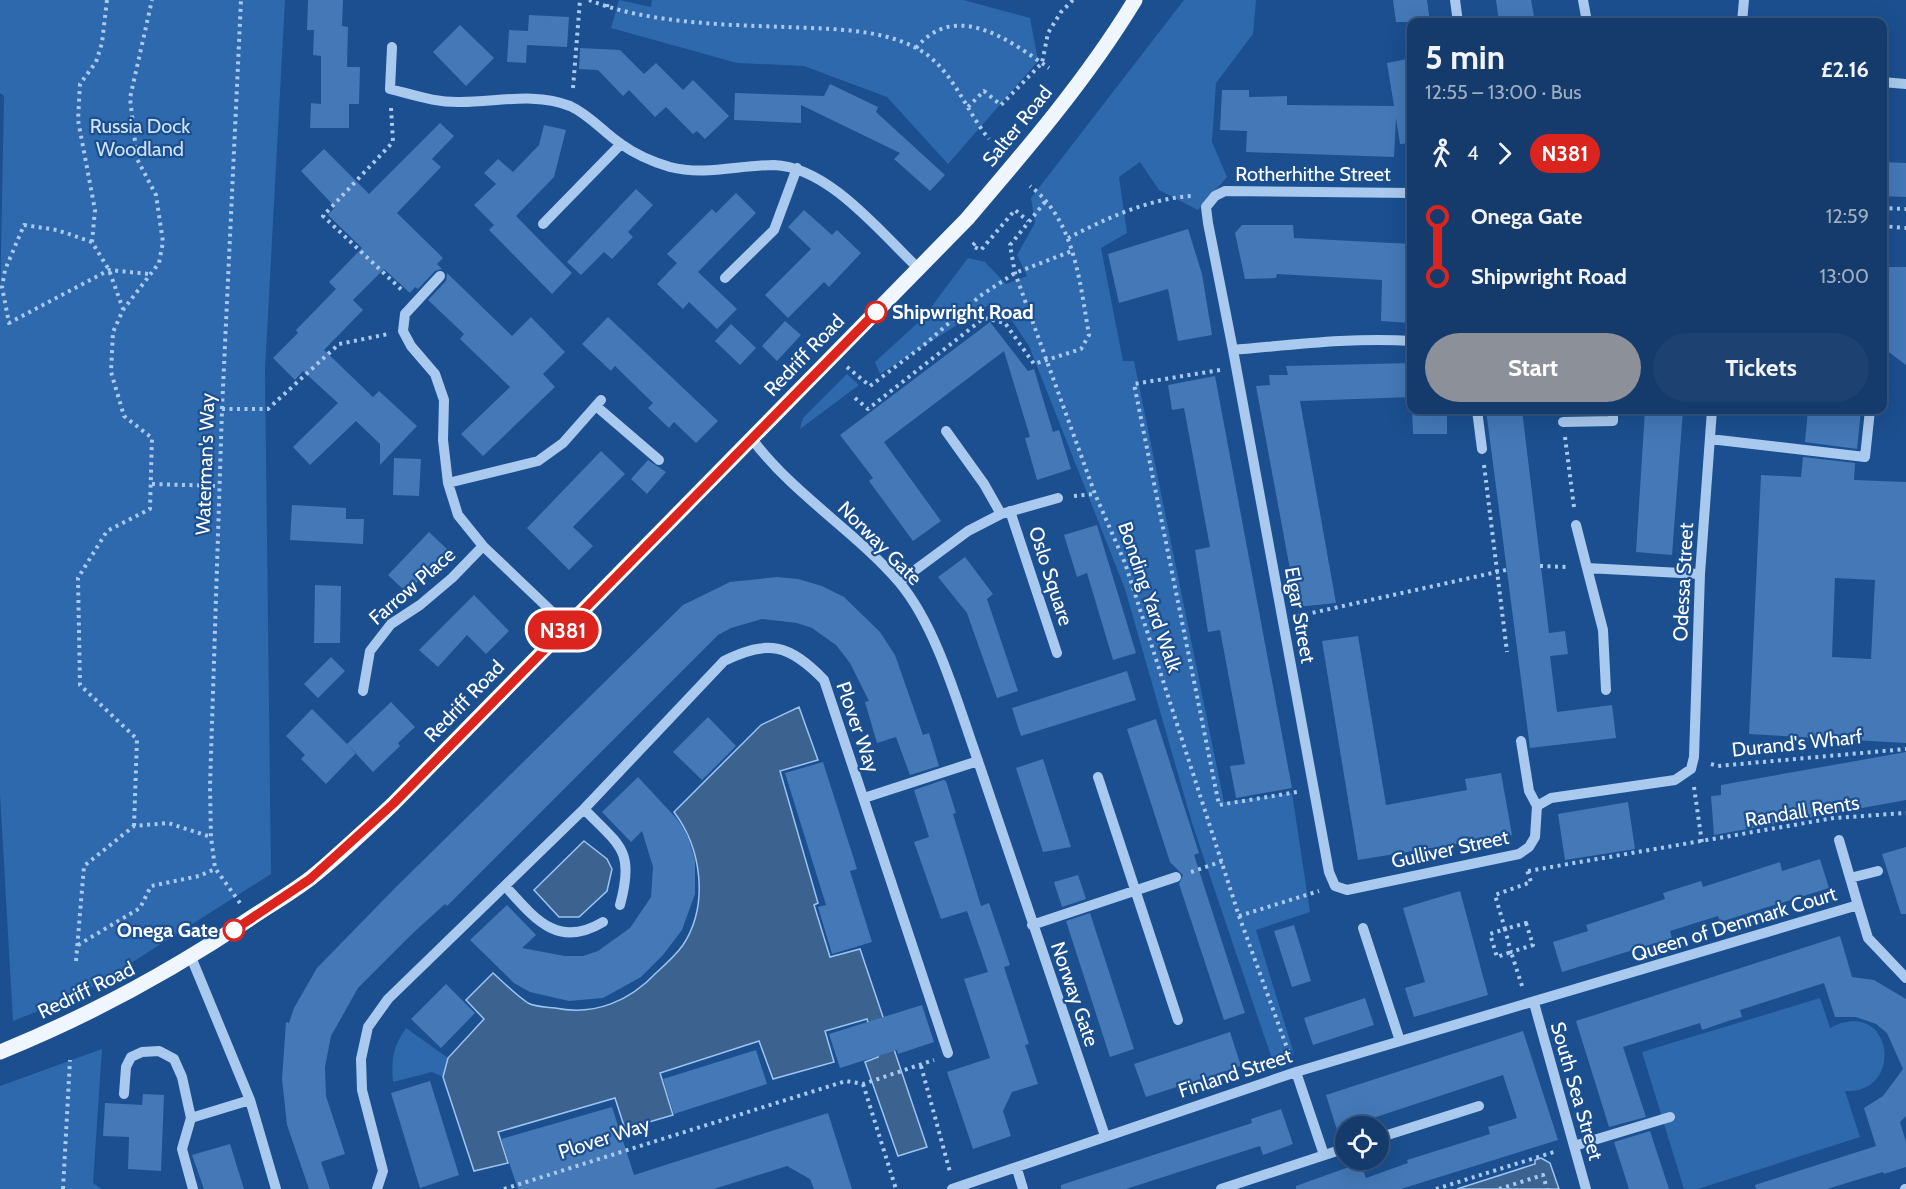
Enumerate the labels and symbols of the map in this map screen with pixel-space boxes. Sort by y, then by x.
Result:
street label: Salter Road [977,81,1057,171]
park label: Russia Dock Woodland [90,114,190,161]
street label: Rotherhithe Street [1235,162,1391,186]
place label: Shipwright Road [892,300,1034,324]
marker: Shipwright Road [865,301,887,323]
street label: Redriff Road [759,309,849,401]
street label: Waterman's Way [191,393,219,535]
street label: Norway Gate [833,496,927,590]
street label: Bonding Yard Walk [1113,519,1187,676]
street label: Odessa Street [1668,522,1698,642]
street label: Oslo Square [1024,523,1078,629]
street label: Farrow Place [364,542,460,630]
street label: Elgar Street [1280,565,1320,665]
line badge: N381 [521,610,605,650]
street label: Redriff Road [419,655,509,747]
street label: Plover Way [831,678,885,776]
street label: Durand's Wharf [1730,724,1864,762]
street label: Randall Rents [1743,790,1861,832]
street label: Gulliver Street [1389,825,1511,873]
street label: Queen of Denmark Court [1628,881,1840,967]
place label: Onega Gate [117,918,218,942]
marker: Onega Gate [223,919,245,941]
street label: Norway Gate [1046,939,1104,1049]
street label: Redriff Road [34,956,138,1024]
street label: South Sea Street [1546,1019,1608,1163]
street label: Finland Street [1175,1043,1295,1103]
street label: Plover Way [555,1112,653,1164]

